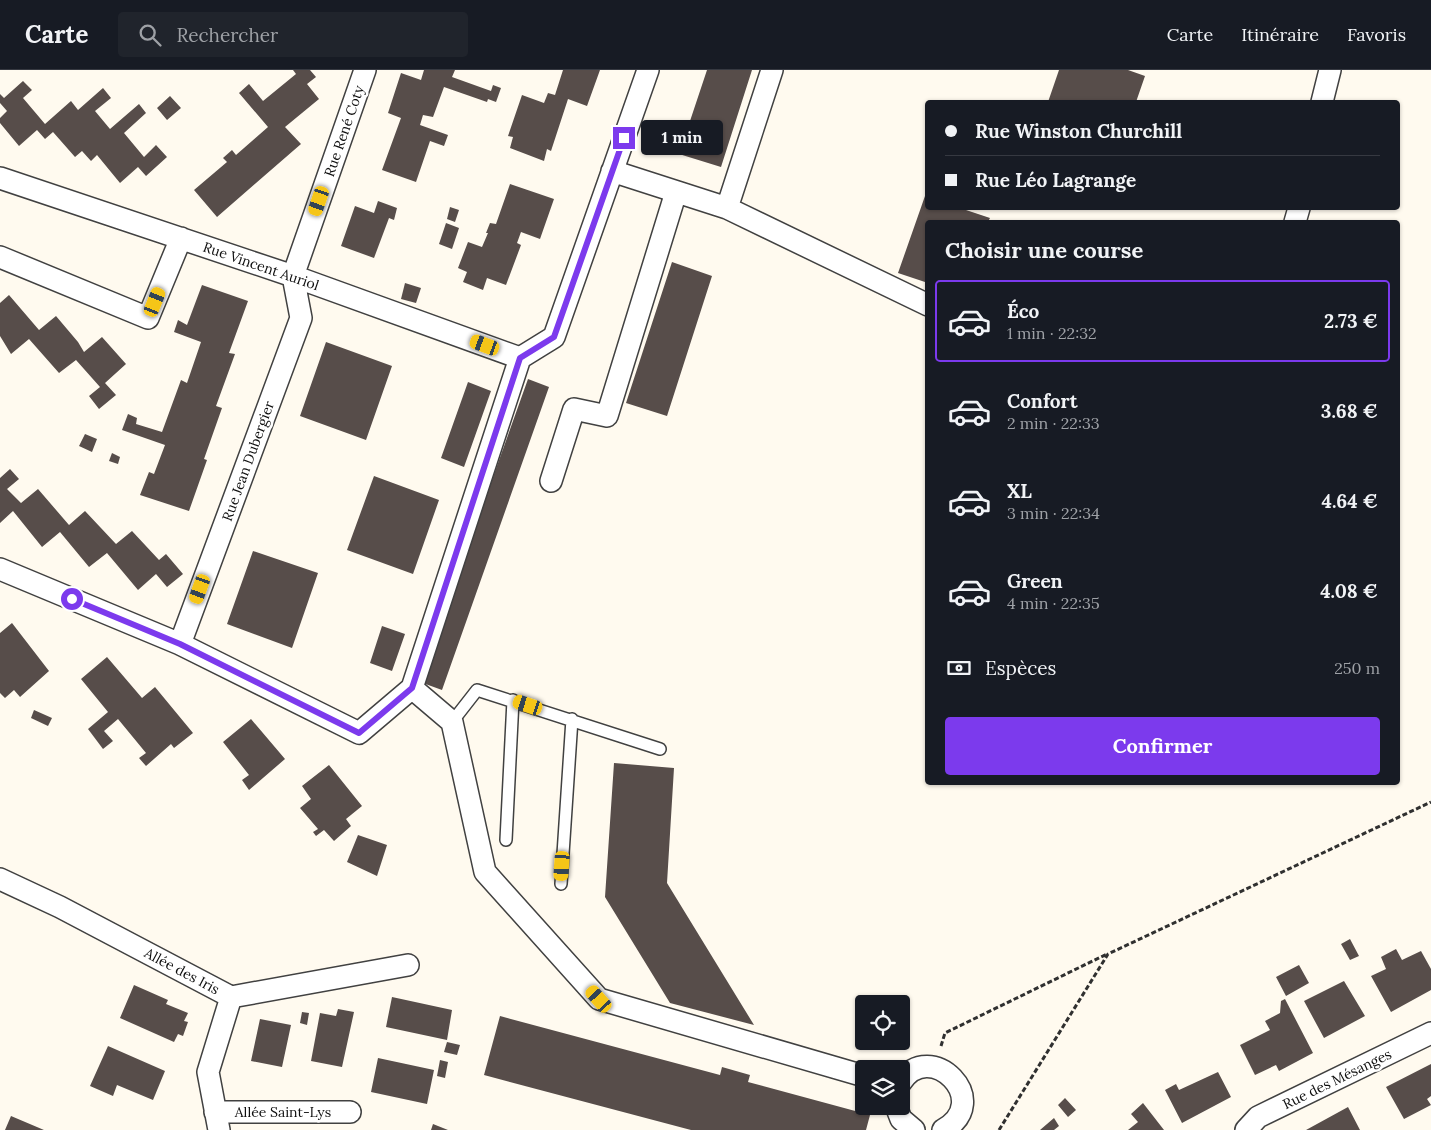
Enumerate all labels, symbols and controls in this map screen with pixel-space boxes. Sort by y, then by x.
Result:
search box [118,12,468,57]
text: Carte [25,19,88,50]
icon: search [136,21,164,49]
text: Rechercher [176,23,278,47]
text: Carte [1167,23,1213,46]
text: Itinéraire [1241,23,1319,46]
text: Favoris [1347,23,1406,46]
street label: Rue René Coty [320,82,368,179]
text: Rue Winston Churchill [975,119,1182,143]
callout: 1 min [642,120,724,156]
route end [613,127,635,149]
text: 1 min [662,127,702,147]
text: Rue Léo Lagrange [975,168,1136,192]
car [307,184,330,218]
text: Choisir une course [945,236,1143,264]
street label: Rue Vincent Auriol [201,238,321,294]
car [142,285,167,319]
icon: car [947,299,992,344]
text: Éco [1007,299,1039,323]
text: 2.73 € [1324,309,1378,333]
text: 1 min · 22:32 [1007,323,1097,343]
car [468,333,501,357]
icon: car [947,389,992,434]
text: Confort [1007,389,1078,413]
street label: Rue Jean Dubergier [218,398,278,524]
text: 3.68 € [1321,399,1378,423]
text: 2 min · 22:33 [1007,413,1100,433]
icon: car [947,479,992,524]
text: XL [1007,479,1032,503]
text: 4.64 € [1321,489,1378,513]
text: 3 min · 22:34 [1007,503,1100,523]
icon: car [947,569,992,614]
text: Green [1007,569,1063,593]
car [187,572,212,606]
text: 4.08 € [1320,579,1378,603]
route start [61,588,83,610]
text: 4 min · 22:35 [1007,593,1100,613]
icon: cash [945,654,973,682]
text: Espèces [985,656,1056,680]
text: 250 m [1334,658,1380,678]
car [511,693,544,717]
button: Confirmer [945,717,1380,775]
car [553,851,570,881]
street label: Allée des Iris [141,943,223,998]
car [583,983,614,1015]
map controls [855,995,910,1115]
button: locate [855,995,910,1050]
street label: Rue des Mésanges [1280,1045,1394,1113]
button: layers [855,1060,910,1115]
street label: Allée Saint-Lys [234,1103,331,1121]

